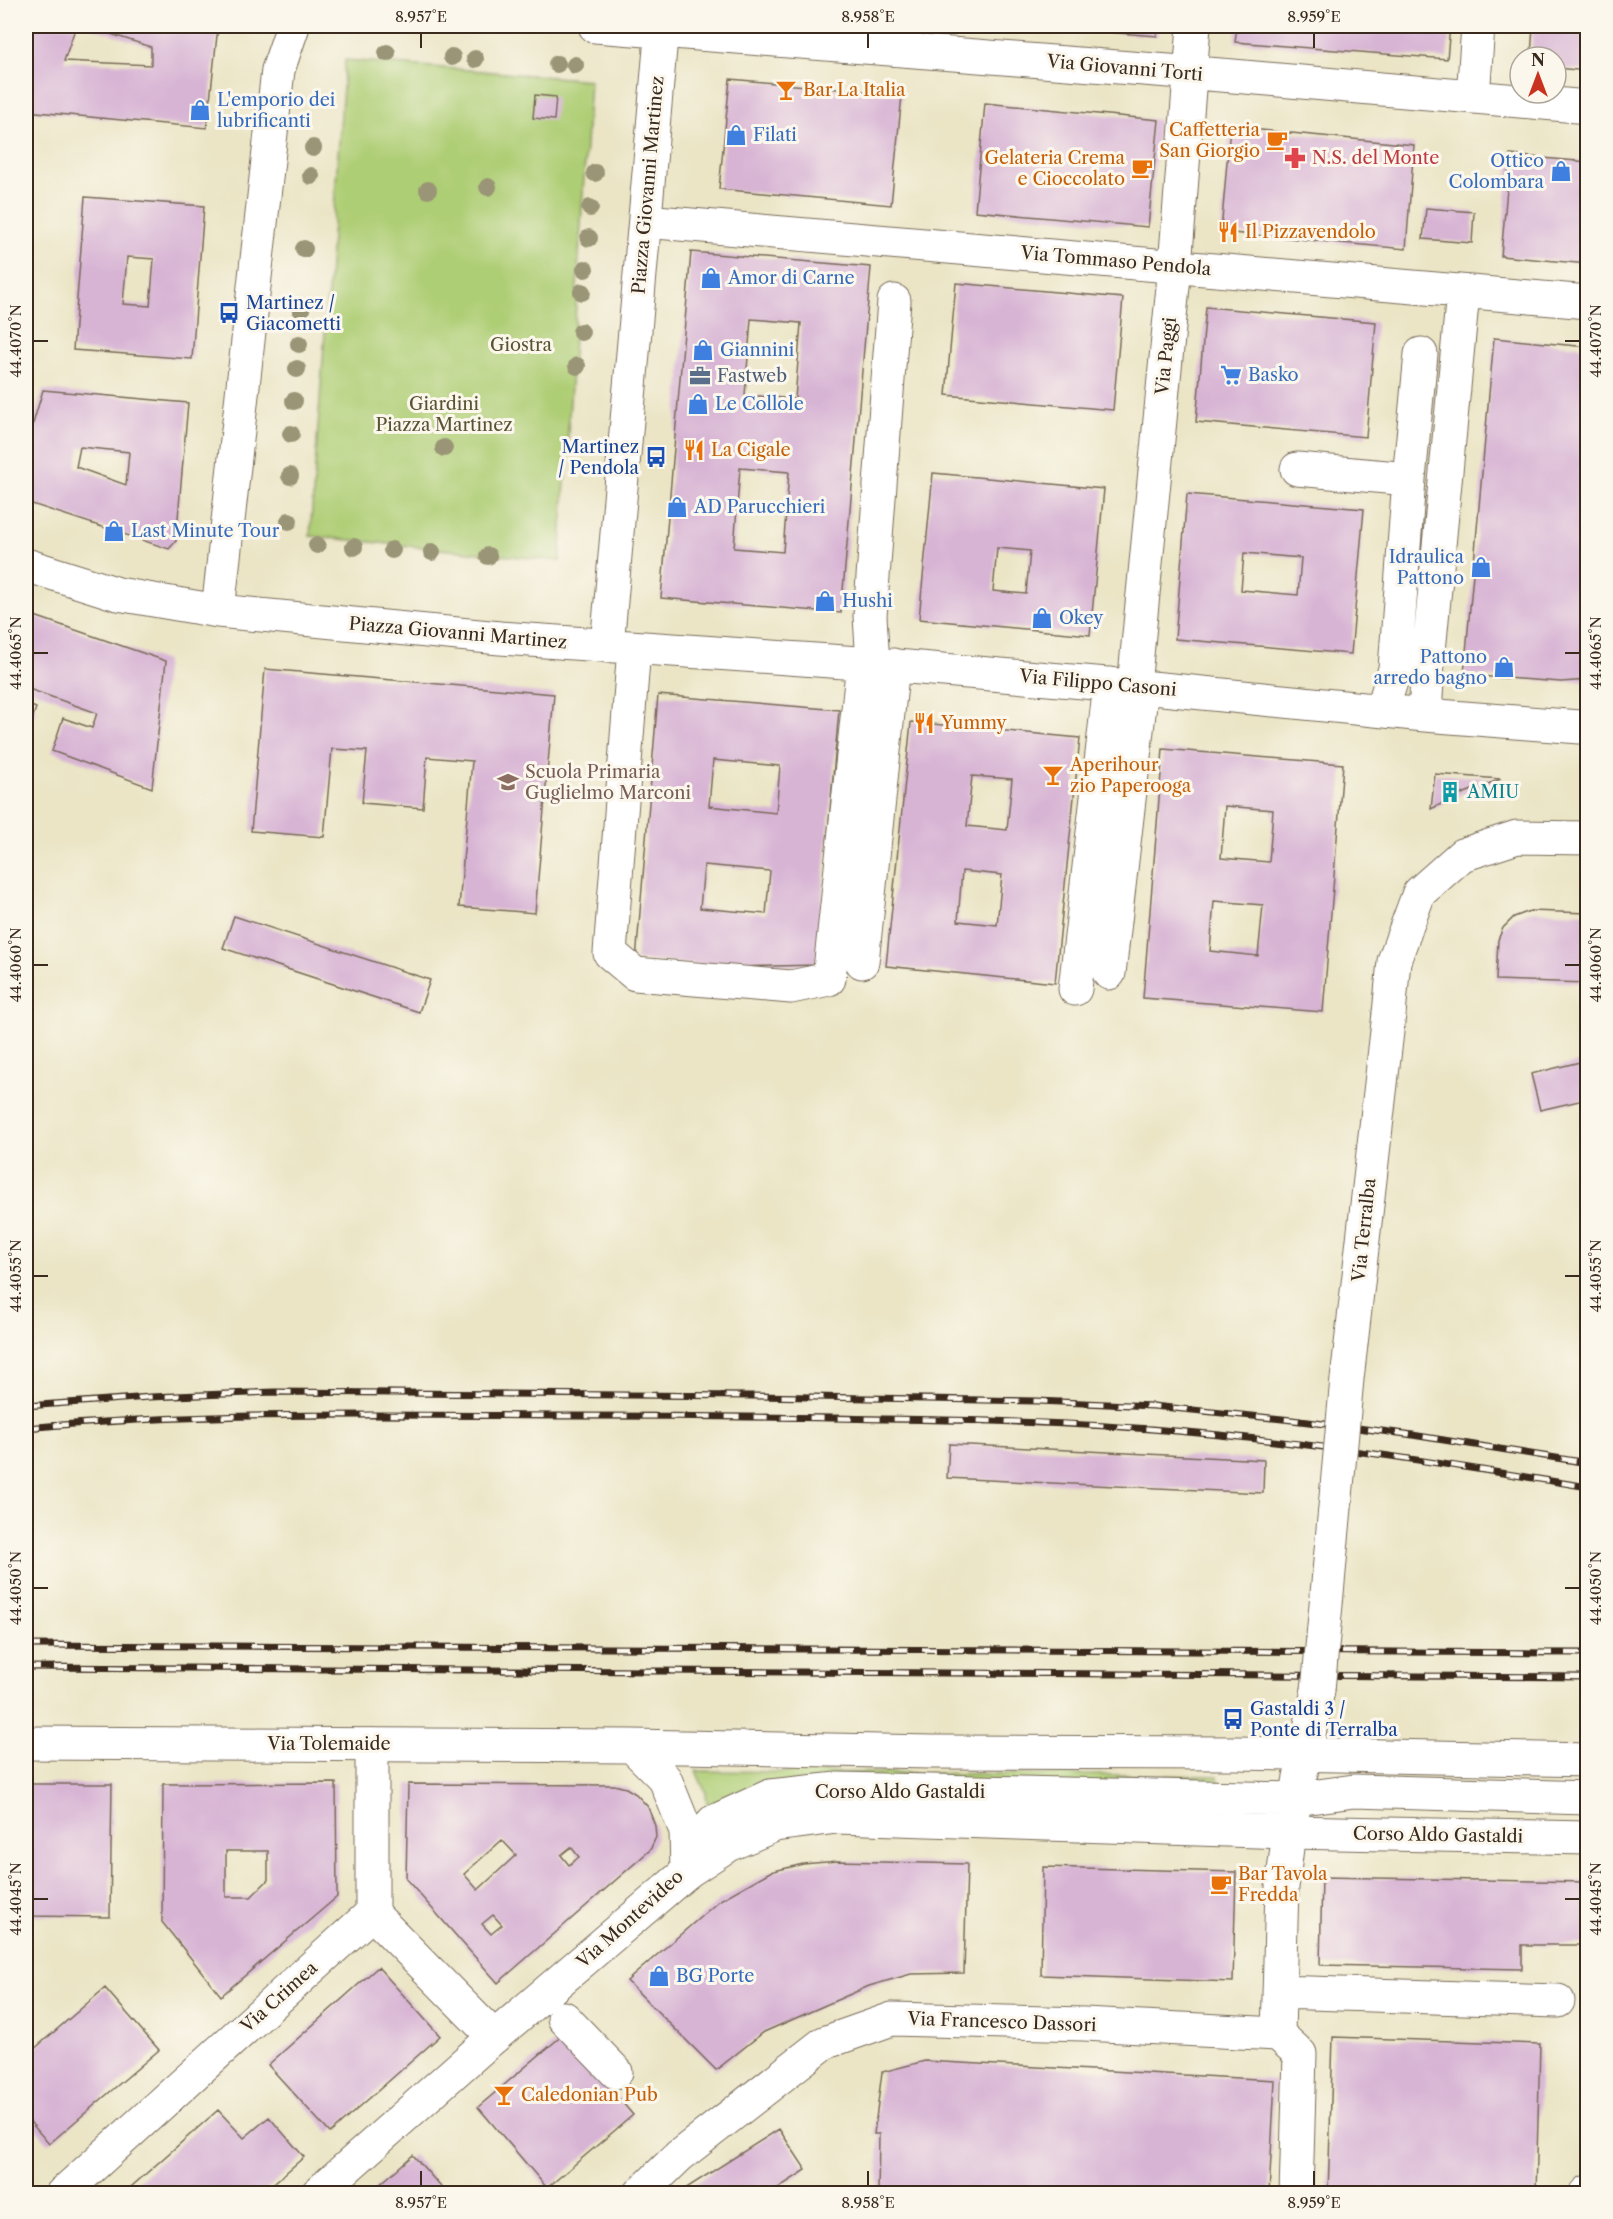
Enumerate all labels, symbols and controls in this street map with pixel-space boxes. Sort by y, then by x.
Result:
text: 8.957°E [395,7,447,26]
text: 8.958°E [841,7,895,26]
text: 8.959°E [1287,7,1341,26]
north arrow [1508,45,1568,105]
street label: Via Giovanni Torti [1045,50,1204,86]
text: N [1531,50,1545,70]
street label: Piazza Giovanni Martinez [627,75,669,295]
bar icon: Bar La Italia [774,78,798,102]
place label: Bar La Italia [803,79,906,101]
place label: L'emporio dei lubrificanti [217,89,336,132]
shop icon: L'emporio dei lubrificanti [188,98,212,122]
place label: Caffetteria San Giorgio [1159,119,1260,162]
shop icon: Filati [724,123,748,147]
place label: Filati [753,124,797,146]
cafe icon: Caffetteria San Giorgio [1265,128,1289,152]
pharmacy icon: N.S. del Monte [1283,146,1307,170]
place label: Gelateria Crema e Cioccolato [984,147,1125,190]
place label: N.S. del Monte [1312,147,1439,169]
place label: Ottico Colombara [1449,150,1544,193]
cafe icon: Gelateria Crema e Cioccolato [1130,156,1154,180]
shop icon: Ottico Colombara [1549,159,1573,183]
restaurant icon: Il Pizzavendolo [1216,220,1240,244]
place label: Il Pizzavendolo [1245,221,1376,243]
street label: Via Tommaso Pendola [1019,242,1213,280]
shop icon: Amor di Carne [699,266,723,290]
place label: Amor di Carne [727,267,855,289]
place label: Martinez / Giacometti [246,292,342,335]
bus stop icon: Martinez / Giacometti [217,301,241,325]
text: 44.4070°N [6,304,25,378]
text: 44.4070°N [1586,304,1605,378]
street label: Via Paggi [1151,316,1181,397]
park label: Giostra [490,334,553,356]
shop icon: Giannini [691,338,715,362]
place label: Giannini [720,339,795,361]
supermarket icon: Basko [1219,363,1243,387]
office icon: Fastweb [688,364,712,388]
place label: Basko [1248,364,1299,386]
place label: Fastweb [717,365,787,387]
shop icon: Le Collole [686,392,710,416]
park label: Giardini Piazza Martinez [375,393,513,436]
place label: Le Collole [715,393,804,415]
place label: Martinez / Pendola [558,436,640,479]
restaurant icon: La Cigale [682,438,706,462]
place label: La Cigale [711,439,791,461]
bus stop icon: Martinez / Pendola [644,445,668,469]
shop icon: AD Parucchieri [665,495,689,519]
place label: AD Parucchieri [693,496,826,518]
shop icon: Last Minute Tour [102,519,126,543]
place label: Last Minute Tour [131,520,280,542]
place label: Idraulica Pattono [1389,546,1464,589]
shop icon: Idraulica Pattono [1469,555,1493,579]
shop icon: Hushi [813,589,837,613]
place label: Hushi [842,590,893,612]
shop icon: Okey [1030,606,1054,630]
place label: Okey [1059,607,1104,629]
street label: Piazza Giovanni Martinez [348,612,568,654]
text: 44.4065°N [6,616,25,690]
text: 44.4065°N [1586,616,1605,690]
place label: Pattono arredo bagno [1374,646,1487,689]
shop icon: Pattono arredo bagno [1492,655,1516,679]
street label: Via Filippo Casoni [1018,665,1178,701]
restaurant icon: Yummy [912,711,936,735]
place label: Yummy [940,712,1008,734]
place label: Aperihour zio Paperooga [1069,754,1192,797]
place label: Scuola Primaria Guglielmo Marconi [525,761,692,804]
bar icon: Aperihour zio Paperooga [1041,763,1065,787]
school or university icon: Scuola Primaria Guglielmo Marconi [496,770,520,794]
building icon: AMIU [1438,780,1462,804]
place label: AMIU [1466,781,1519,803]
text: 44.4060°N [6,927,25,1003]
text: 44.4060°N [1586,927,1605,1003]
street label: Via Terralba [1348,1177,1380,1284]
text: 44.4055°N [6,1239,25,1313]
text: 44.4055°N [1586,1239,1605,1313]
text: 44.4050°N [6,1551,25,1625]
text: 44.4050°N [1586,1551,1605,1625]
place label: Gastaldi 3 / Ponte di Terralba [1250,1698,1398,1741]
bus stop icon: Gastaldi 3 / Ponte di Terralba [1221,1707,1245,1731]
street label: Via Tolemaide [266,1733,391,1755]
street label: Corso Aldo Gastaldi [815,1781,986,1803]
street label: Corso Aldo Gastaldi [1353,1823,1524,1847]
text: 44.4045°N [6,1862,25,1936]
text: 44.4045°N [1586,1862,1605,1936]
place label: Bar Tavola Fredda [1238,1863,1328,1906]
street label: Via Montevideo [571,1865,688,1973]
cafe icon: Bar Tavola Fredda [1209,1872,1233,1896]
street label: Via Crimea [235,1956,322,2038]
shop icon: BG Porte [647,1964,671,1988]
place label: BG Porte [676,1965,754,1987]
street label: Via Francesco Dassori [906,2008,1097,2036]
bar icon: Caledonian Pub [492,2083,516,2107]
place label: Caledonian Pub [521,2084,658,2106]
text: 8.957°E [395,2193,447,2212]
text: 8.958°E [841,2193,895,2212]
text: 8.959°E [1287,2193,1341,2212]

